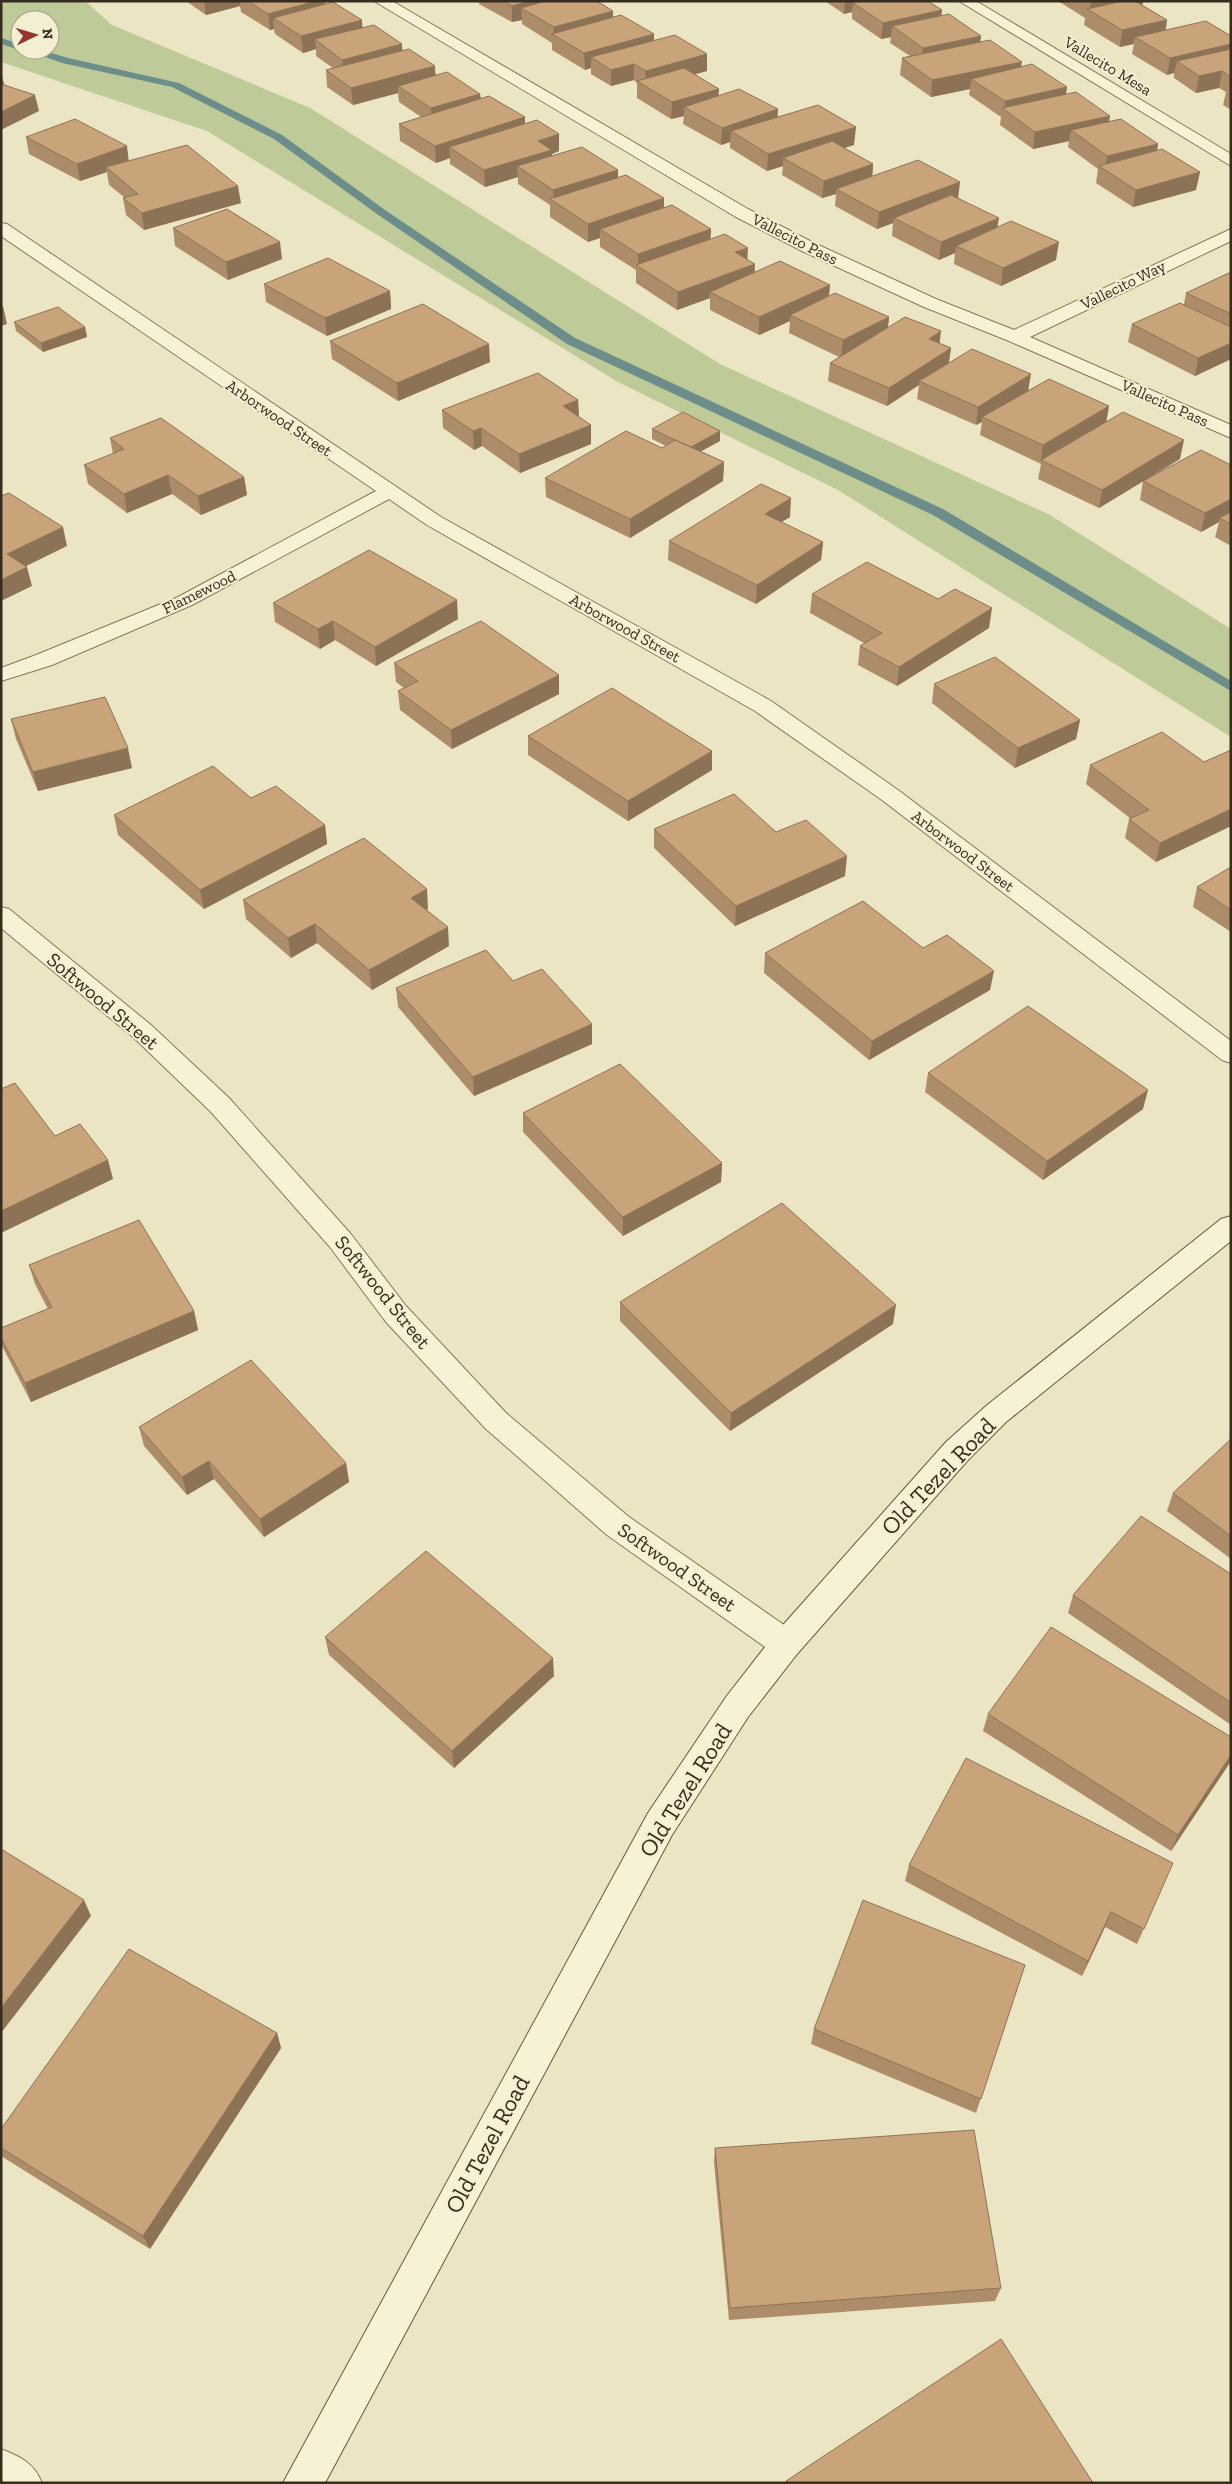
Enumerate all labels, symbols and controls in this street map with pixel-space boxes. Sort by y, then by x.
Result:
north arrow [10,10,60,60]
text: N [39,28,56,40]
street label: Vallecito Mesa [1060,32,1155,100]
street label: Vallecito Pass [748,209,841,269]
street label: Vallecito Way [1077,256,1169,314]
street label: Vallecito Pass [1117,375,1212,431]
street label: Arborwood Street [222,376,336,460]
street label: Flamewood [159,566,239,618]
street label: Arborwood Street [566,590,684,666]
street label: Arborwood Street [908,806,1018,896]
street label: Softwood Street [42,947,164,1055]
street label: Softwood Street [330,1231,436,1354]
street label: Old Tezel Road [875,1411,1001,1541]
street label: Softwood Street [613,1517,741,1617]
street label: Old Tezel Road [632,1718,738,1862]
street label: Old Tezel Road [438,2070,536,2218]

